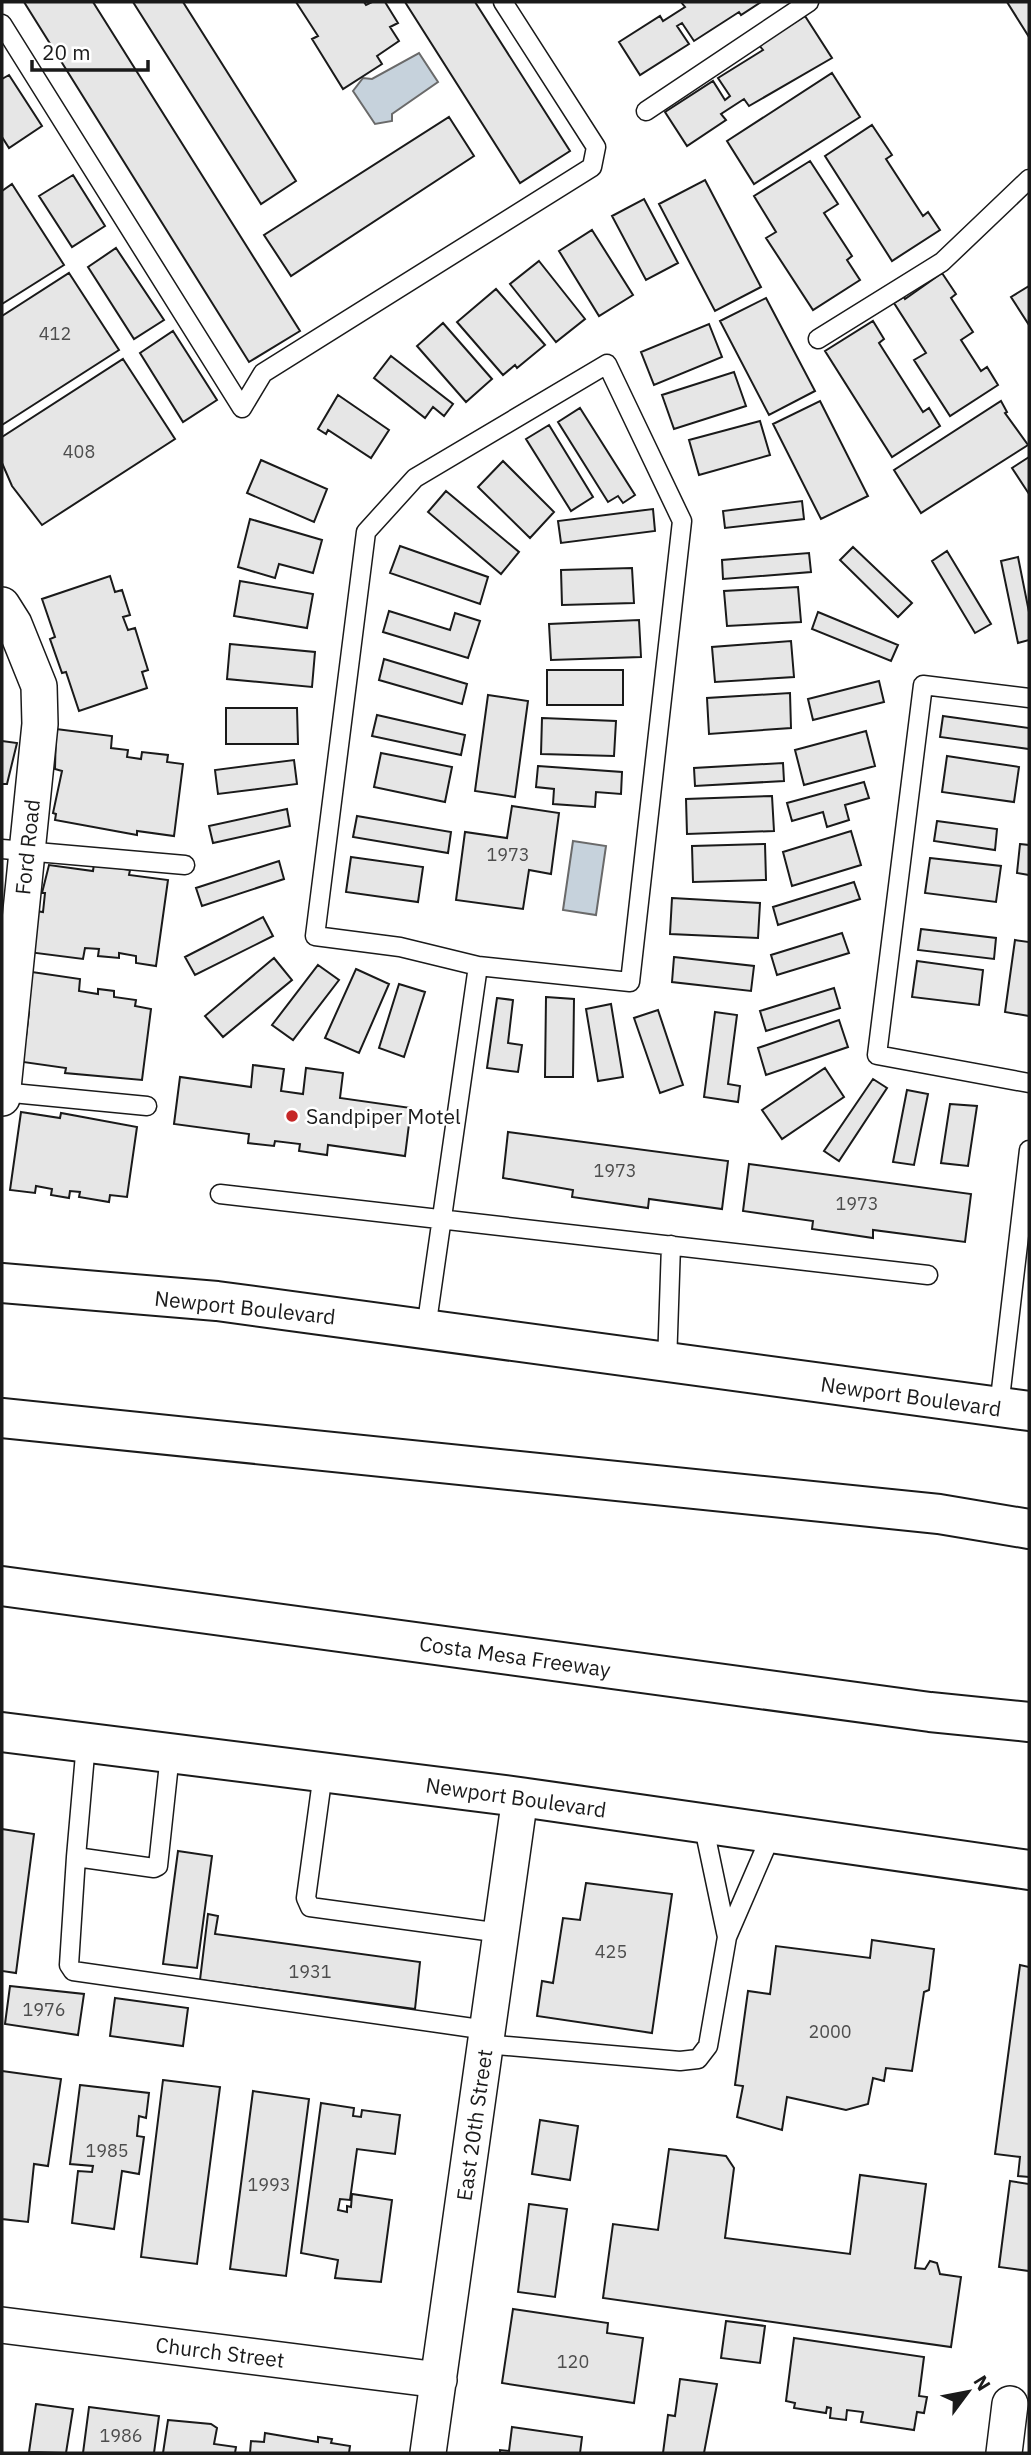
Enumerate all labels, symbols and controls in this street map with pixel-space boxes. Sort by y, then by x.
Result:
scale bar [32,28,147,72]
text: 20 m [42,38,91,66]
house number: 412 [39,322,71,345]
house number: 408 [63,440,95,463]
street label: Ford Road [8,798,46,896]
house number: 1973 [486,843,530,866]
place label: Sandpiper Motel [306,1102,461,1130]
marker: Sandpiper Motel [284,1108,300,1124]
house number: 1973 [593,1159,637,1182]
house number: 1973 [835,1192,879,1215]
street label: Newport Boulevard [153,1284,337,1330]
street label: Newport Boulevard [819,1369,1003,1423]
street label: Costa Mesa Freeway [418,1629,613,1683]
street label: Newport Boulevard [424,1770,608,1824]
house number: 425 [595,1940,627,1963]
house number: 1931 [288,1960,332,1983]
house number: 1976 [22,1998,66,2021]
house number: 2000 [808,2020,852,2043]
street label: East 20th Street [449,2047,499,2203]
house number: 1985 [85,2139,129,2162]
house number: 1993 [247,2173,291,2196]
street label: Church Street [154,2330,286,2374]
house number: 120 [557,2350,589,2373]
north arrow [933,2357,1003,2427]
text: N [969,2371,996,2395]
house number: 1986 [99,2424,143,2447]

